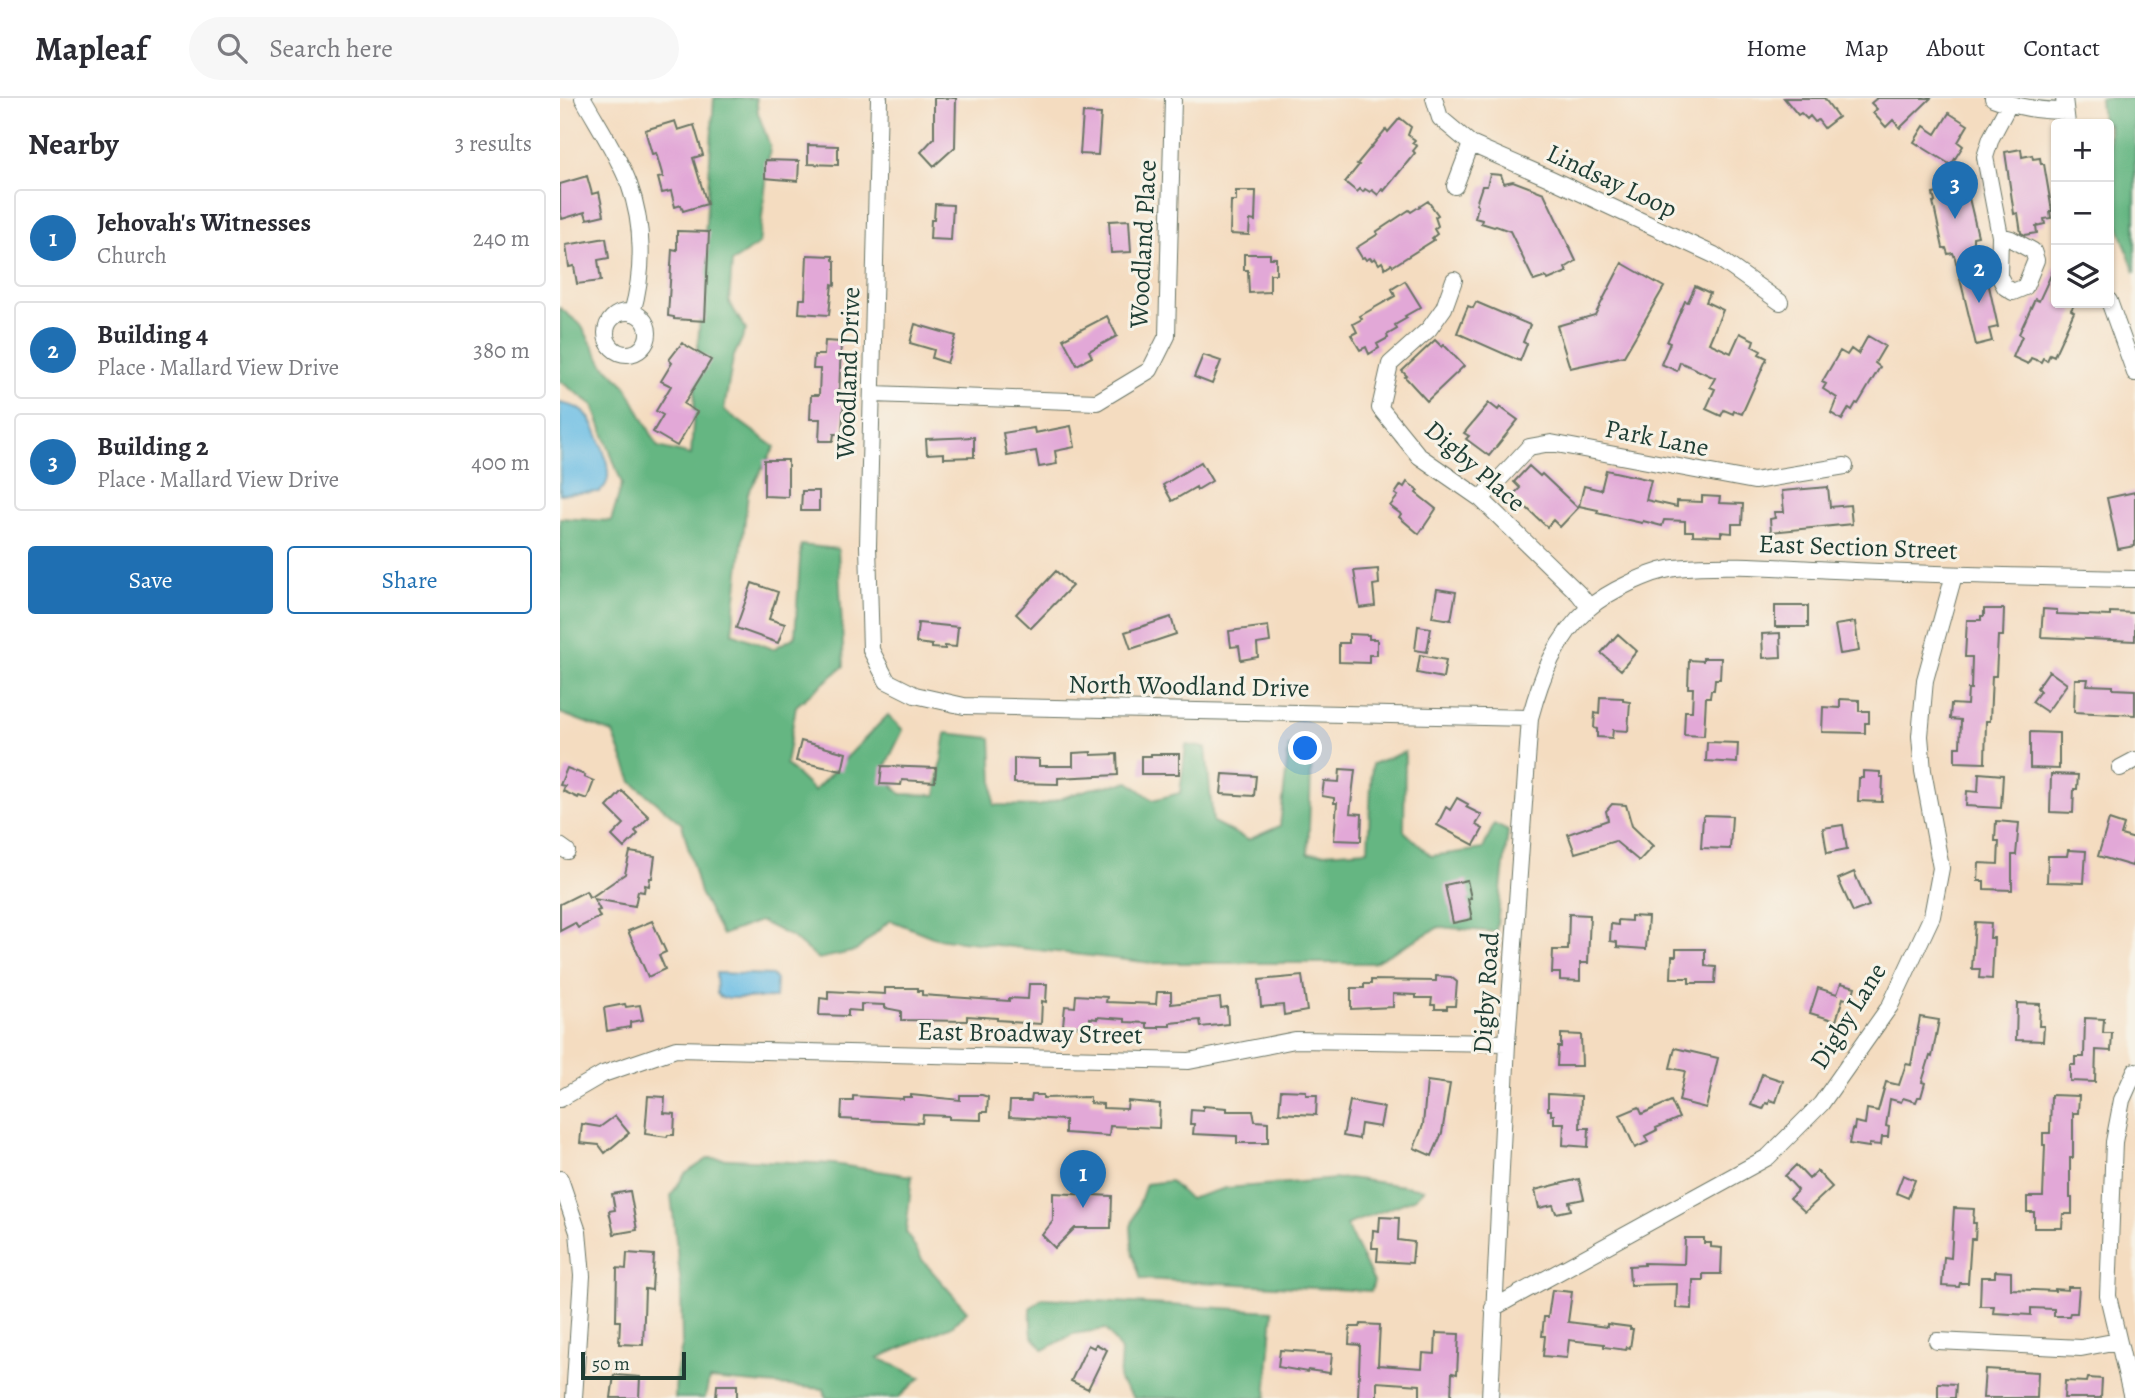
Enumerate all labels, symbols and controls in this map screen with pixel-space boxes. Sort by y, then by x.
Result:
search box [189,17,679,80]
text: Mapleaf [35,26,147,71]
icon: search [213,29,251,67]
text: Search here [269,31,393,66]
text: Home [1746,32,1807,64]
text: Map [1845,32,1889,64]
text: About [1927,32,1985,64]
text: Contact [2023,32,2100,64]
map controls [2051,119,2114,308]
button: + [2051,119,2114,182]
text: Nearby [28,124,119,164]
text: 3 results [455,128,532,159]
street label: Lindsay Loop [1541,135,1683,227]
street label: Woodland Place [1121,159,1165,330]
pin: 3 [1932,161,1978,219]
button: − [2051,182,2114,245]
text: Jehovah's Witnesses [97,205,311,240]
text: 1 [49,223,57,254]
text: 240 m [473,223,530,254]
text: Church [97,240,167,271]
pin: 2 [1956,245,2002,303]
button: layers [2051,245,2114,308]
street label: Woodland Drive [827,286,868,461]
text: Building 4 [97,317,208,352]
text: 2 [47,335,59,366]
text: 380 m [473,335,530,366]
text: Place · Mallard View Drive [97,352,339,383]
street label: Park Lane [1602,411,1712,465]
street label: Digby Place [1417,412,1533,520]
text: Building 2 [97,429,208,464]
text: 3 [48,447,58,478]
text: 400 m [471,447,530,478]
text: Place · Mallard View Drive [97,464,339,495]
street label: East Section Street [1758,526,1959,568]
button: Save [28,546,273,614]
button: Share [287,546,532,614]
street label: North Woodland Drive [1068,666,1310,706]
your location [1288,731,1322,765]
street label: Digby Road [1464,931,1508,1055]
street label: Digby Lane [1802,956,1894,1076]
street label: East Broadway Street [917,1014,1143,1052]
pin: 1 [1060,1150,1106,1208]
scale bar [581,1349,686,1381]
text: 50 m [592,1351,630,1377]

